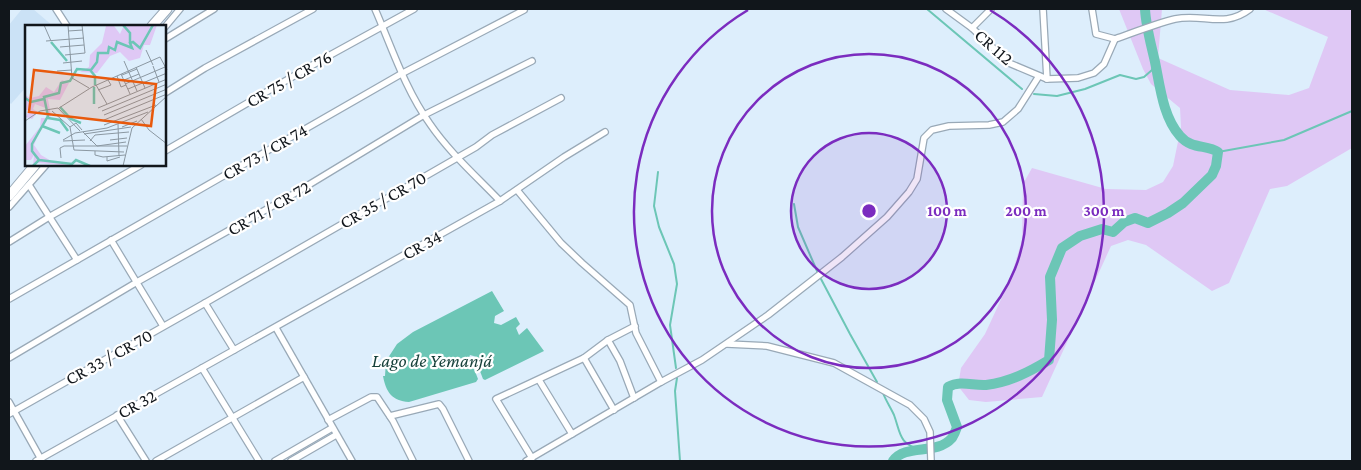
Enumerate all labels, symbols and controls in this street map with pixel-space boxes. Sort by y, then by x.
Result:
inset map [25,25,166,166]
street label: CR 112 [971,25,1017,69]
street label: CR 75 / CR 76 [243,47,335,111]
street label: CR 73 / CR 74 [219,120,311,184]
street label: CR 35 / CR 70 [336,167,430,233]
street label: CR 71 / CR 72 [224,176,314,240]
centre of rings [860,202,878,220]
text: 100 m [927,203,967,219]
text: 200 m [1005,203,1047,219]
text: 300 m [1083,203,1125,219]
street label: CR 34 [399,226,445,264]
street label: CR 33 / CR 70 [62,325,156,389]
water label: Lago de Yemanjá [372,350,492,372]
street label: CR 32 [114,385,160,423]

